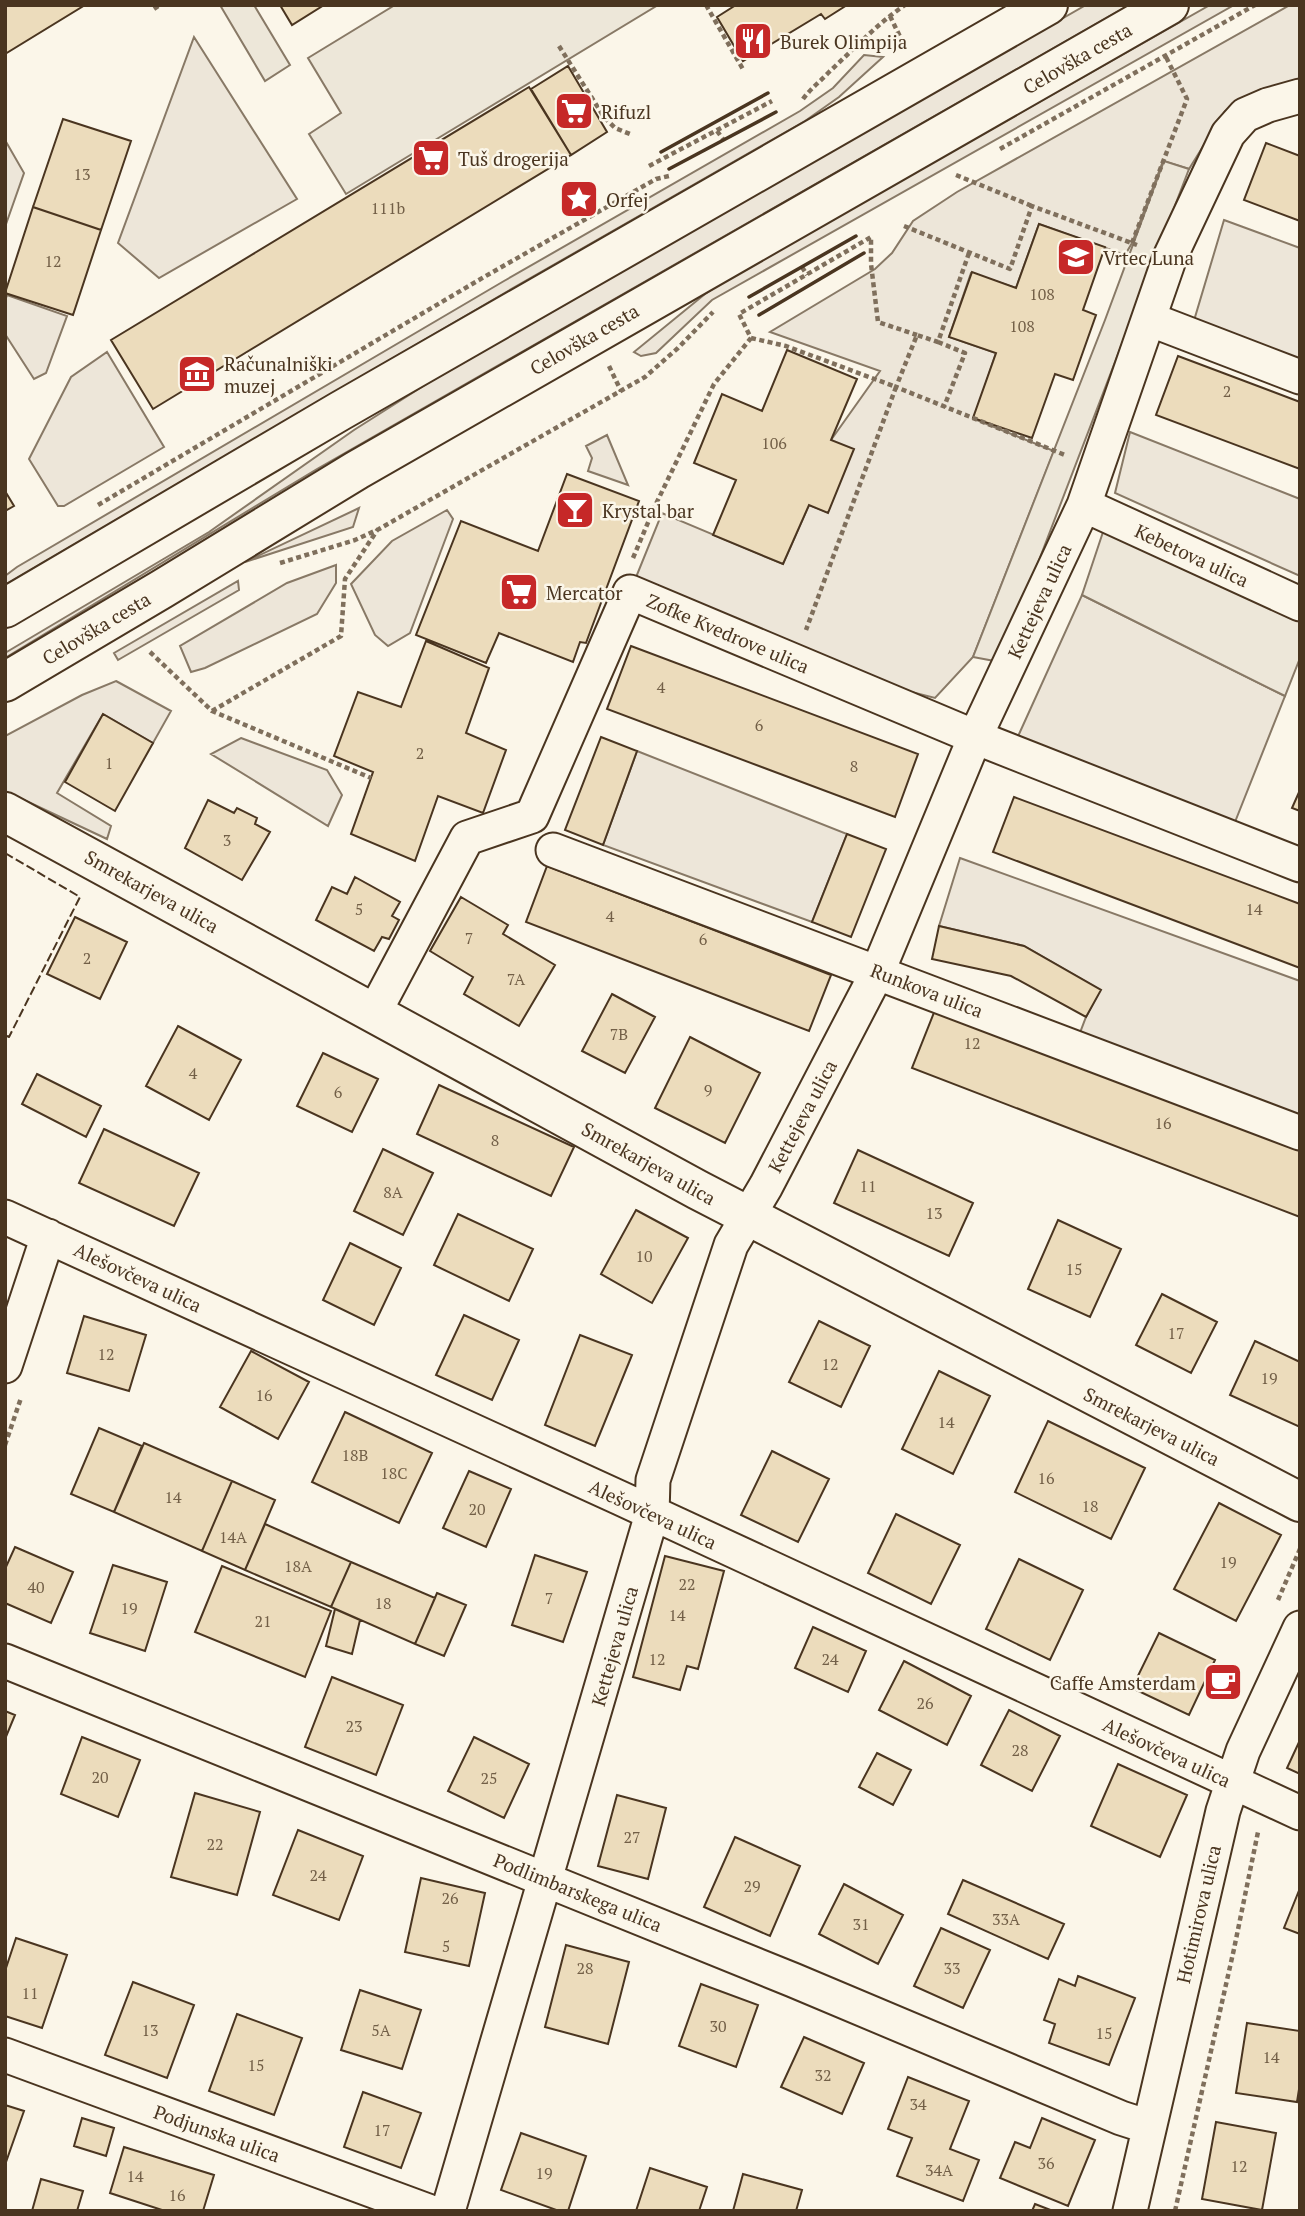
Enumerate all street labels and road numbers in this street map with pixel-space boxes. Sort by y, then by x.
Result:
street label: Celovška cesta [1018,16,1136,99]
street label: Celovška cesta [525,297,643,380]
street label: Kebetova ulica [1131,518,1253,592]
street label: Kettejeva ulica [1001,539,1077,662]
street label: Celovška cesta [37,586,155,670]
street label: Zofke Kvedrove ulica [643,587,813,679]
street label: Smrekarjeva ulica [81,844,224,938]
street label: Runkova ulica [867,957,987,1023]
street label: Kettejeva ulica [762,1055,842,1177]
street label: Smrekarjeva ulica [578,1116,721,1210]
street label: Alešovčeva ulica [70,1236,206,1318]
street label: Smrekarjeva ulica [1080,1381,1225,1471]
street label: Alešovčeva ulica [585,1473,721,1555]
street label: Kettejeva ulica [585,1583,643,1709]
street label: Alešovčeva ulica [1099,1711,1235,1793]
street label: Hotimirova ulica [1170,1842,1226,1986]
street label: Podlimbarskega ulica [490,1847,666,1937]
street label: Podjunska ulica [150,2099,284,2168]

